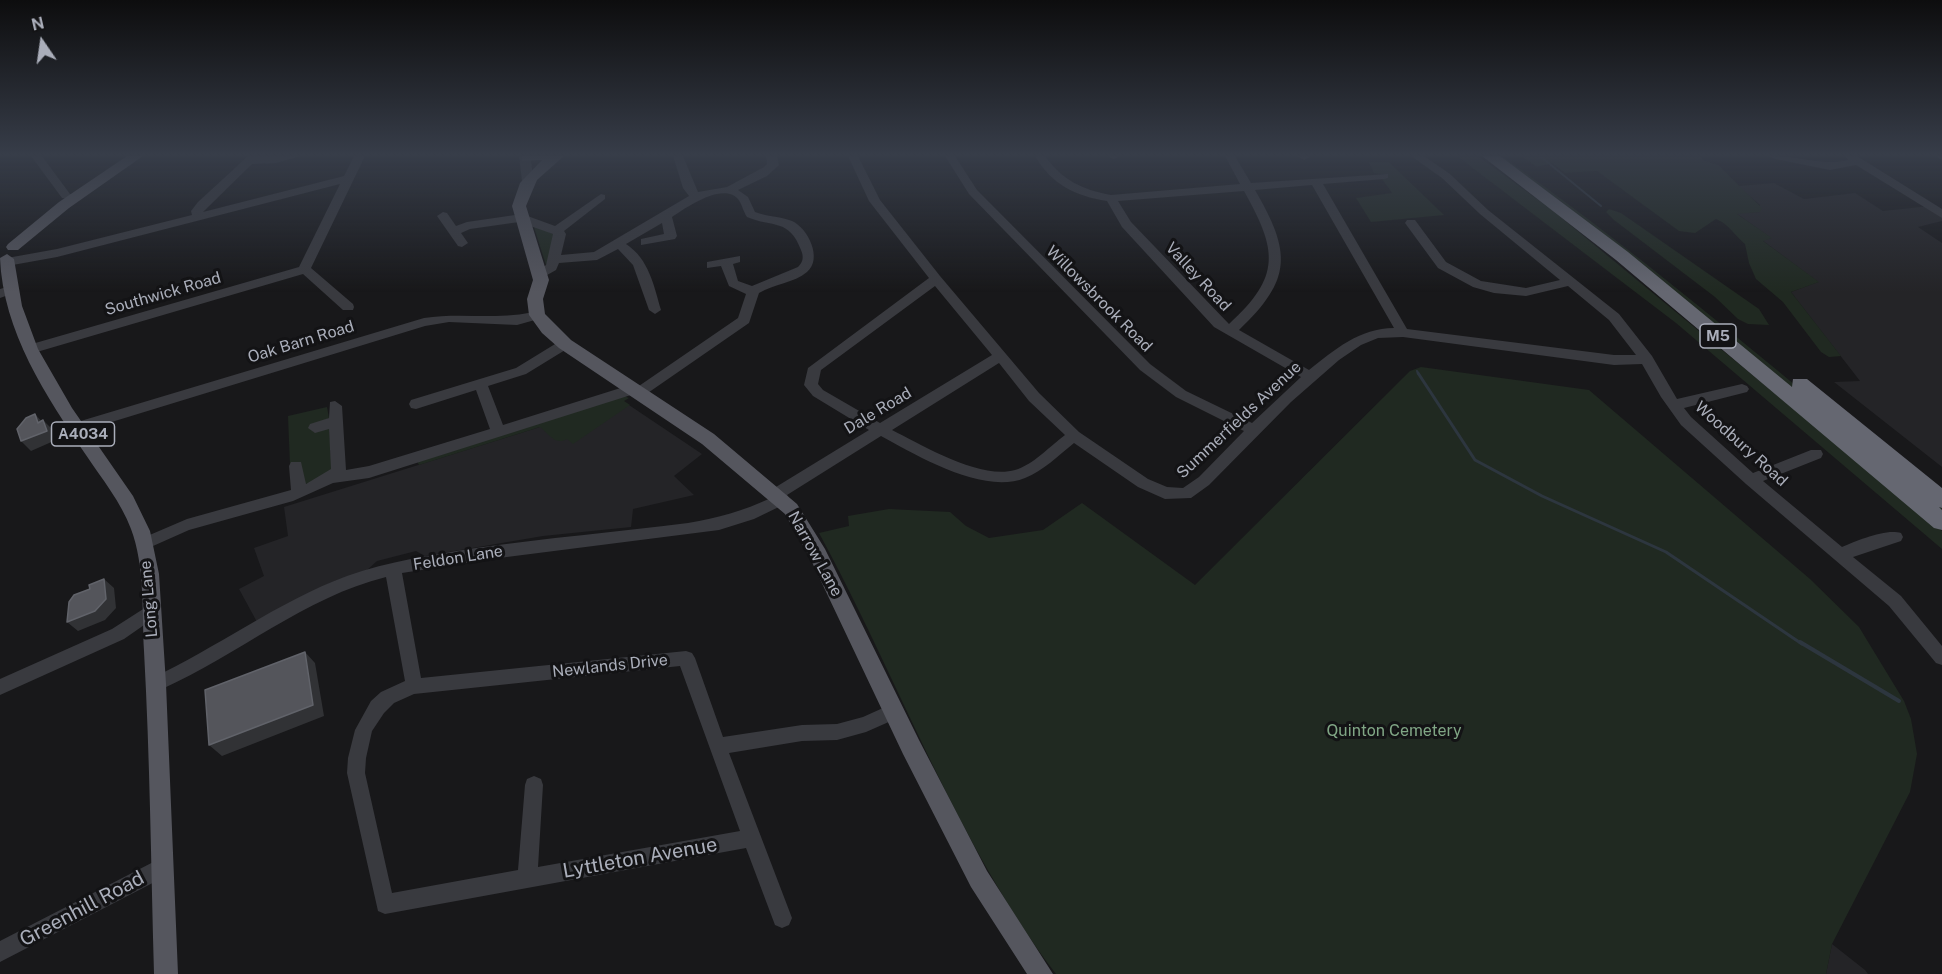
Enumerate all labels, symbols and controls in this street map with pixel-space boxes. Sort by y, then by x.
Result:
north arrow [12,12,72,72]
text: N [30,13,46,35]
street label: Valley Road [1161,239,1235,315]
street label: Willowsbrook Road [1042,242,1156,356]
street label: Southwick Road [103,268,223,320]
street label: Oak Barn Road [246,317,356,367]
road number: M5 [1700,324,1736,348]
street label: Summerfields Avenue [1173,357,1305,483]
street label: Dale Road [841,383,915,439]
street label: Woodbury Road [1691,397,1791,491]
road number: A4034 [52,422,115,446]
street label: Narrow Lane [784,508,846,600]
street label: Feldon Lane [412,541,504,575]
street label: Long Lane [136,560,162,638]
street label: Newlands Drive [551,650,669,682]
park label: Quinton Cemetery [1326,721,1462,741]
street label: Lyttleton Avenue [561,833,719,883]
street label: Greenhill Road [16,866,148,952]

